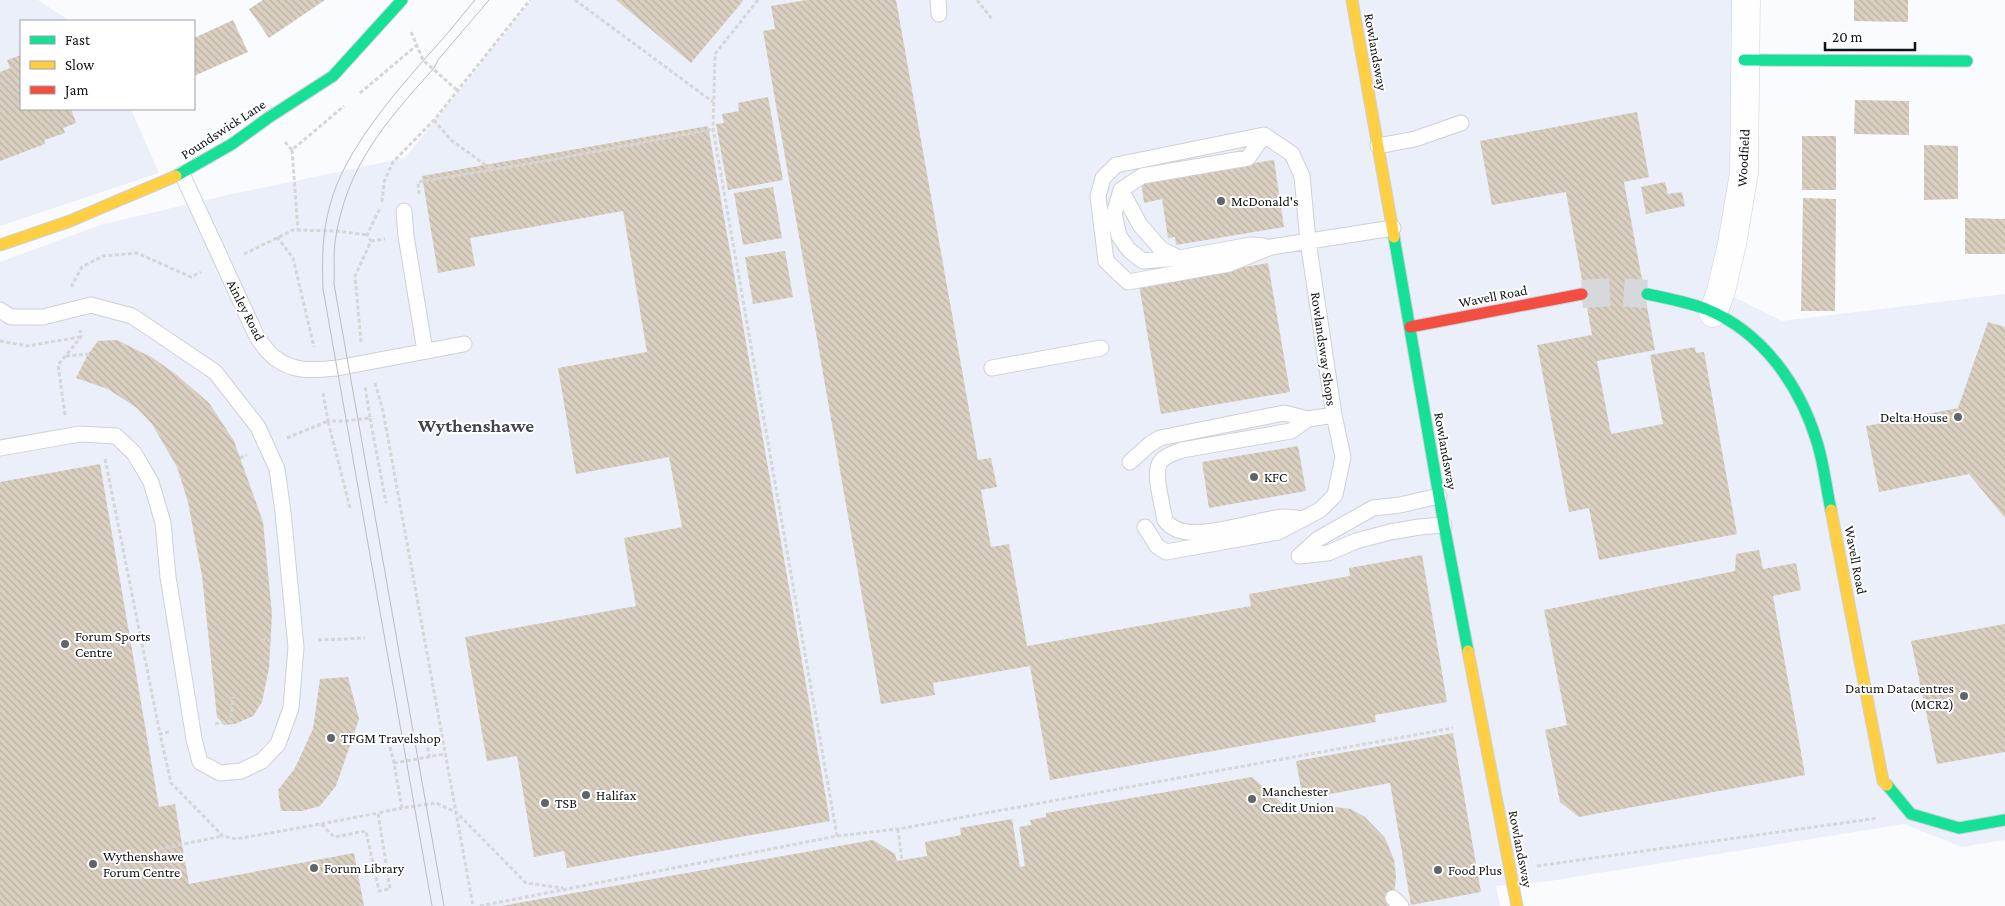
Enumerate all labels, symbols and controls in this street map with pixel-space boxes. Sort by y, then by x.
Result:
street label: Rowlandsway [1361,12,1391,93]
legend [20,20,195,110]
scale bar [1825,20,1915,52]
text: 20 m [1832,29,1863,45]
text: Fast [65,32,91,48]
text: Slow [65,57,95,73]
text: Jam [63,82,88,99]
street label: Poundswick Lane [178,96,268,162]
street label: Woodfield [1733,128,1753,187]
place label: McDonald's [1231,193,1298,209]
marker: McDonald's [1215,195,1227,207]
street label: Ainley Road [224,277,268,344]
street label: Wavell Road [1457,281,1529,310]
street label: Rowlandsway Shops [1308,291,1340,407]
place label: Delta House [1880,409,1948,425]
street label: Rowlandsway [1431,411,1461,492]
marker: Delta House [1952,411,1964,423]
district label: Wythenshawe [417,415,534,436]
place label: KFC [1264,469,1287,485]
marker: KFC [1248,471,1260,483]
street label: Wavell Road [1842,524,1871,596]
place label: Forum Sports Centre [75,628,151,660]
marker: Forum Sports Centre [59,638,71,650]
place label: Datum Datacentres (MCR2) [1845,680,1954,713]
marker: Datum Datacentres (MCR2) [1958,690,1970,702]
place label: TFGM Travelshop [341,730,441,746]
marker: TFGM Travelshop [325,732,337,744]
place label: Manchester Credit Union [1262,783,1335,815]
place label: Halifax [596,787,637,803]
marker: Halifax [580,789,592,801]
marker: Manchester Credit Union [1246,793,1258,805]
place label: TSB [555,795,577,811]
marker: TSB [539,797,551,809]
street label: Rowlandsway [1506,809,1536,890]
place label: Wythenshawe Forum Centre [103,848,184,880]
marker: Wythenshawe Forum Centre [87,858,99,870]
place label: Forum Library [324,860,405,876]
marker: Forum Library [308,862,320,874]
place label: Food Plus [1448,862,1502,878]
marker: Food Plus [1432,864,1444,876]

